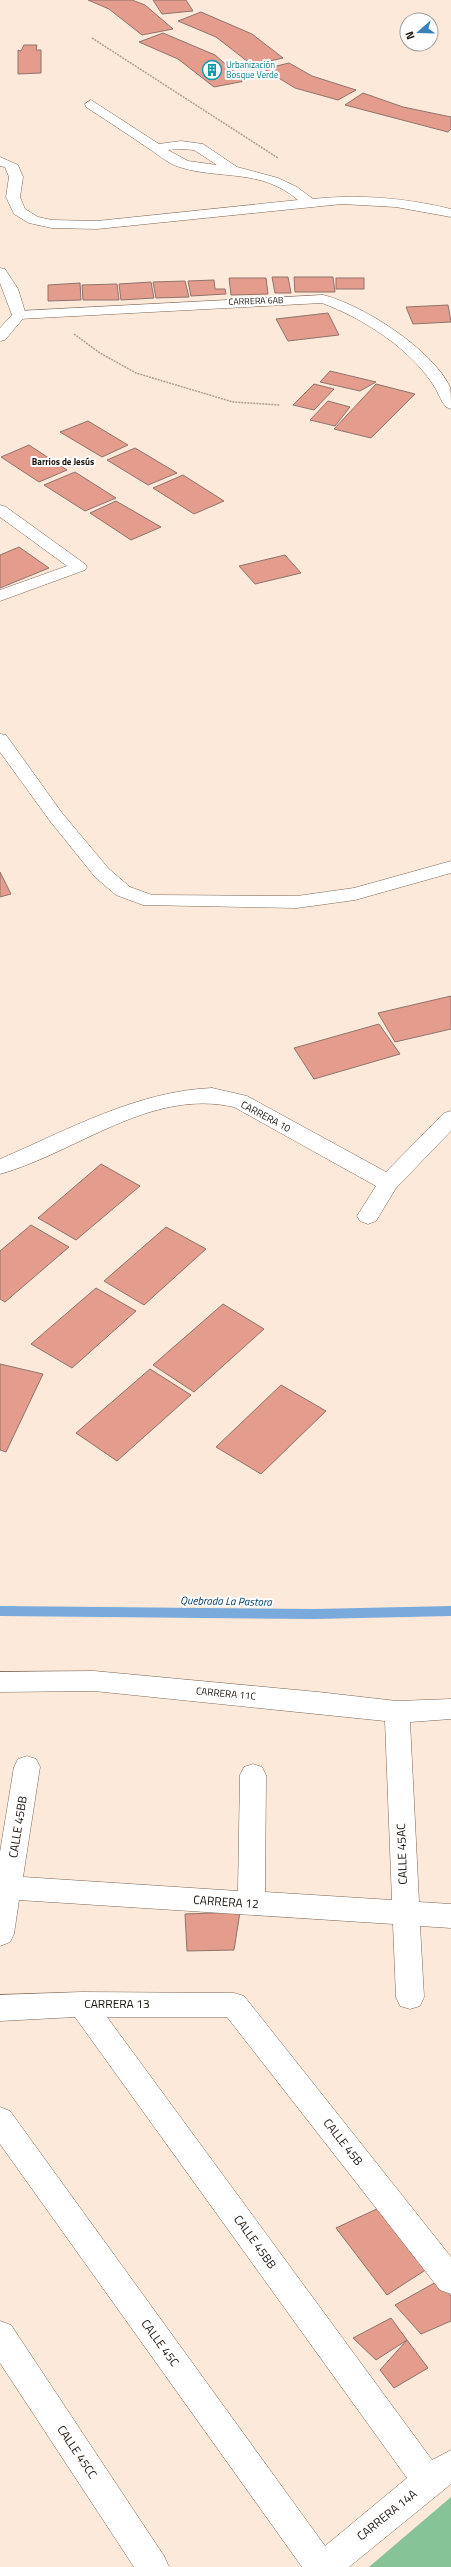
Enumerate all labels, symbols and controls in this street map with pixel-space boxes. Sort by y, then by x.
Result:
north arrow [399,12,439,52]
text: N [401,29,418,42]
place label: Urbanización Bosque Verde [226,58,279,81]
building icon: Urbanización Bosque Verde [201,59,223,81]
street label: CARRERA 6AB [228,293,284,308]
district label: Barrios de Jesús [32,455,94,468]
street label: CARRERA 10 [238,1097,294,1136]
water label: Quebrada La Pastora [180,1592,273,1610]
street label: CARRERA 11C [195,1683,257,1704]
street label: CALLE 45BB [3,1794,32,1859]
street label: CALLE 45AC [391,1823,412,1885]
street label: CARRERA 12 [193,1890,259,1913]
street label: CARRERA 13 [84,1994,150,2013]
street label: CALLE 45B [319,2114,368,2169]
street label: CALLE 45BB [229,2211,282,2273]
street label: CALLE 45C [137,2315,184,2371]
street label: CALLE 45CC [53,2421,103,2483]
street label: CARRERA 14A [352,2484,421,2545]

